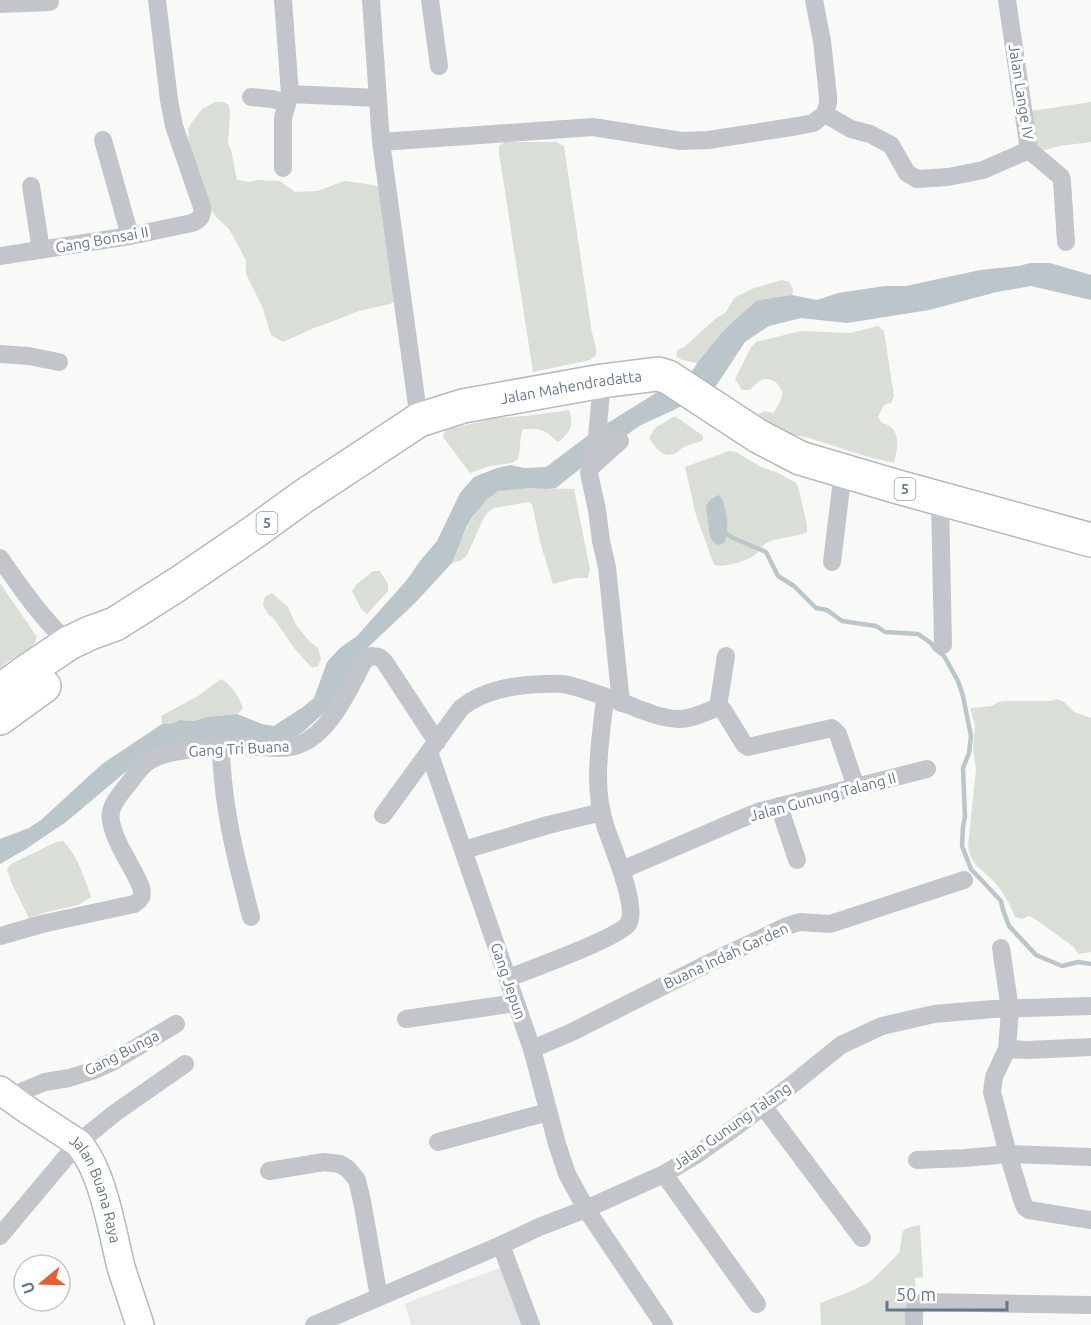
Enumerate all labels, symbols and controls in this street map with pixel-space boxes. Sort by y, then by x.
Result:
street label: Jalan Lange IV [1006,43,1038,141]
street label: Gang Bonsai II [54,223,150,256]
street label: Jalan Mahendradatta [499,367,643,407]
road number: 5 [894,478,916,500]
road number: 5 [256,512,278,534]
street label: Gang Tri Buana [188,737,290,760]
street label: Jalan Gunung Talang II [748,769,898,824]
street label: Buana Indah Garden [661,919,791,992]
street label: Gang Jepun [487,940,530,1021]
street label: Gang Bunga [82,1027,162,1079]
street label: Jalan Gunung Talang [670,1079,794,1173]
street label: Jalan Buana Raya [67,1131,124,1245]
north arrow [12,1253,72,1313]
scale bar [887,1274,1007,1312]
text: U [17,1280,38,1296]
text: 50 m [896,1284,936,1304]

